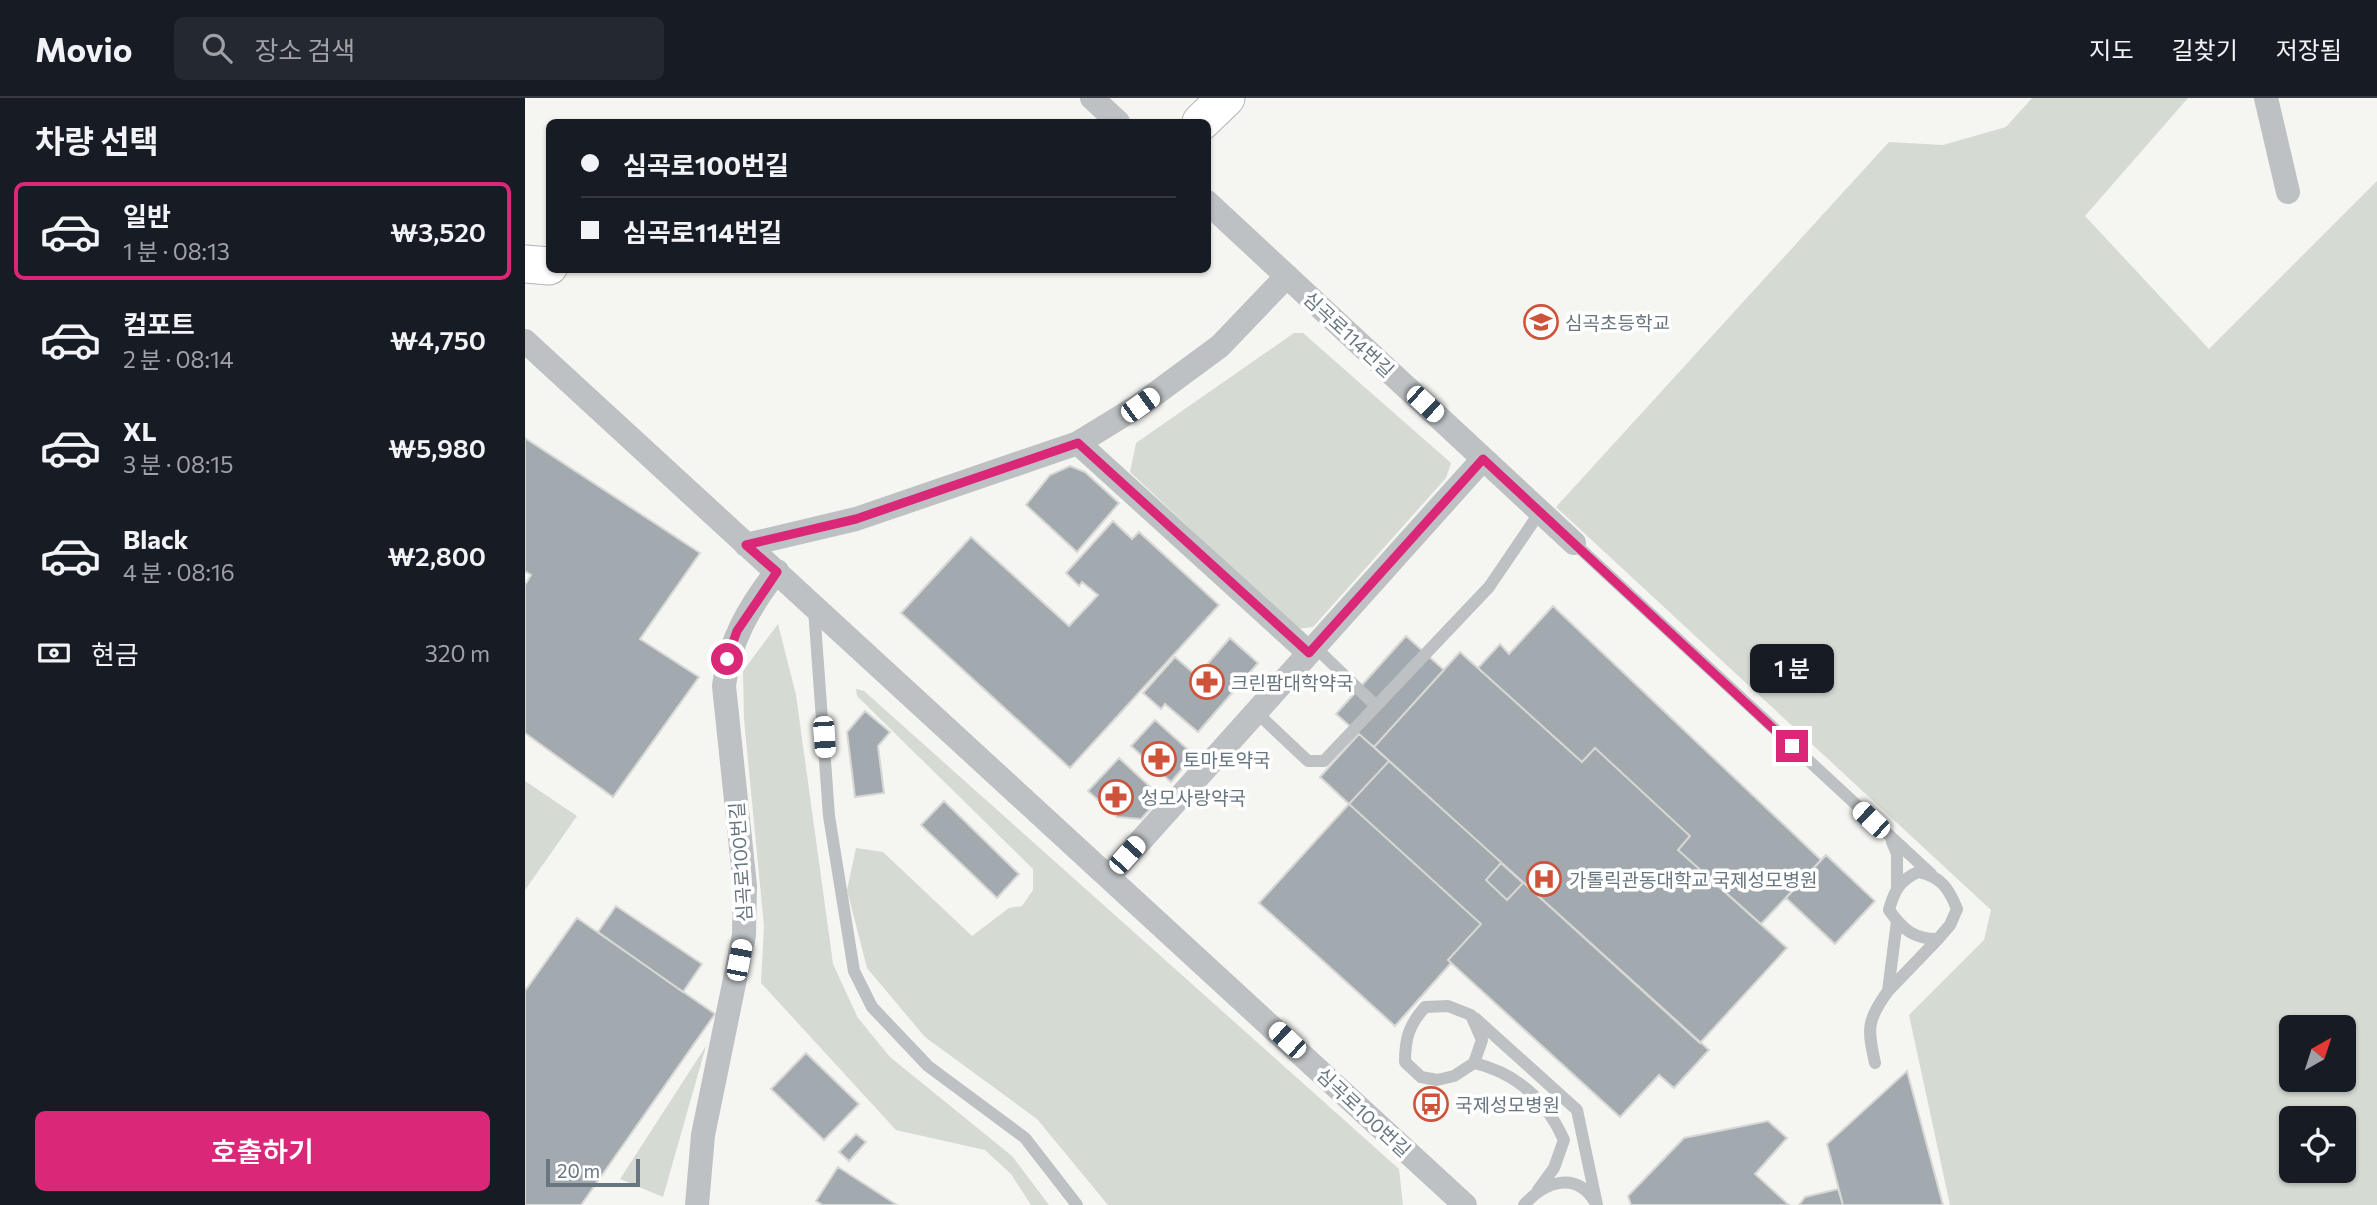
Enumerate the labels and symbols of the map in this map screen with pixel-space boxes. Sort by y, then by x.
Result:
street label: 심곡로114번길 [1299,286,1399,382]
school or university icon: 심곡초등학교 [1522,303,1560,341]
place label: 심곡초등학교 [1565,311,1670,334]
car [1403,382,1448,426]
car [1117,384,1164,426]
route start [711,643,743,675]
callout: 1 분 [1750,644,1834,694]
pharmacy icon: 크린팜대학약국 [1188,663,1226,701]
place label: 크린팜대학약국 [1231,671,1353,694]
car [813,715,836,759]
route end [1776,730,1808,762]
pharmacy icon: 토마토약국 [1140,740,1178,778]
place label: 토마토약국 [1183,748,1270,771]
pharmacy icon: 성모사랑약국 [1097,778,1135,816]
place label: 성모사랑약국 [1141,786,1246,809]
car [1849,798,1894,842]
street label: 심곡로100번길 [724,801,756,923]
car [1106,832,1149,878]
hospital icon: 가톨릭관동대학교 국제성모병원 [1525,860,1563,898]
place label: 가톨릭관동대학교 국제성모병원 [1569,868,1817,891]
car [725,937,754,983]
north arrow [2279,1015,2355,1092]
car [1265,1018,1310,1062]
street label: 심곡로100번길 [1312,1063,1416,1161]
bus stop icon: 국제성모병원 [1412,1085,1450,1123]
place label: 국제성모병원 [1455,1093,1560,1116]
scale bar [546,1156,641,1188]

